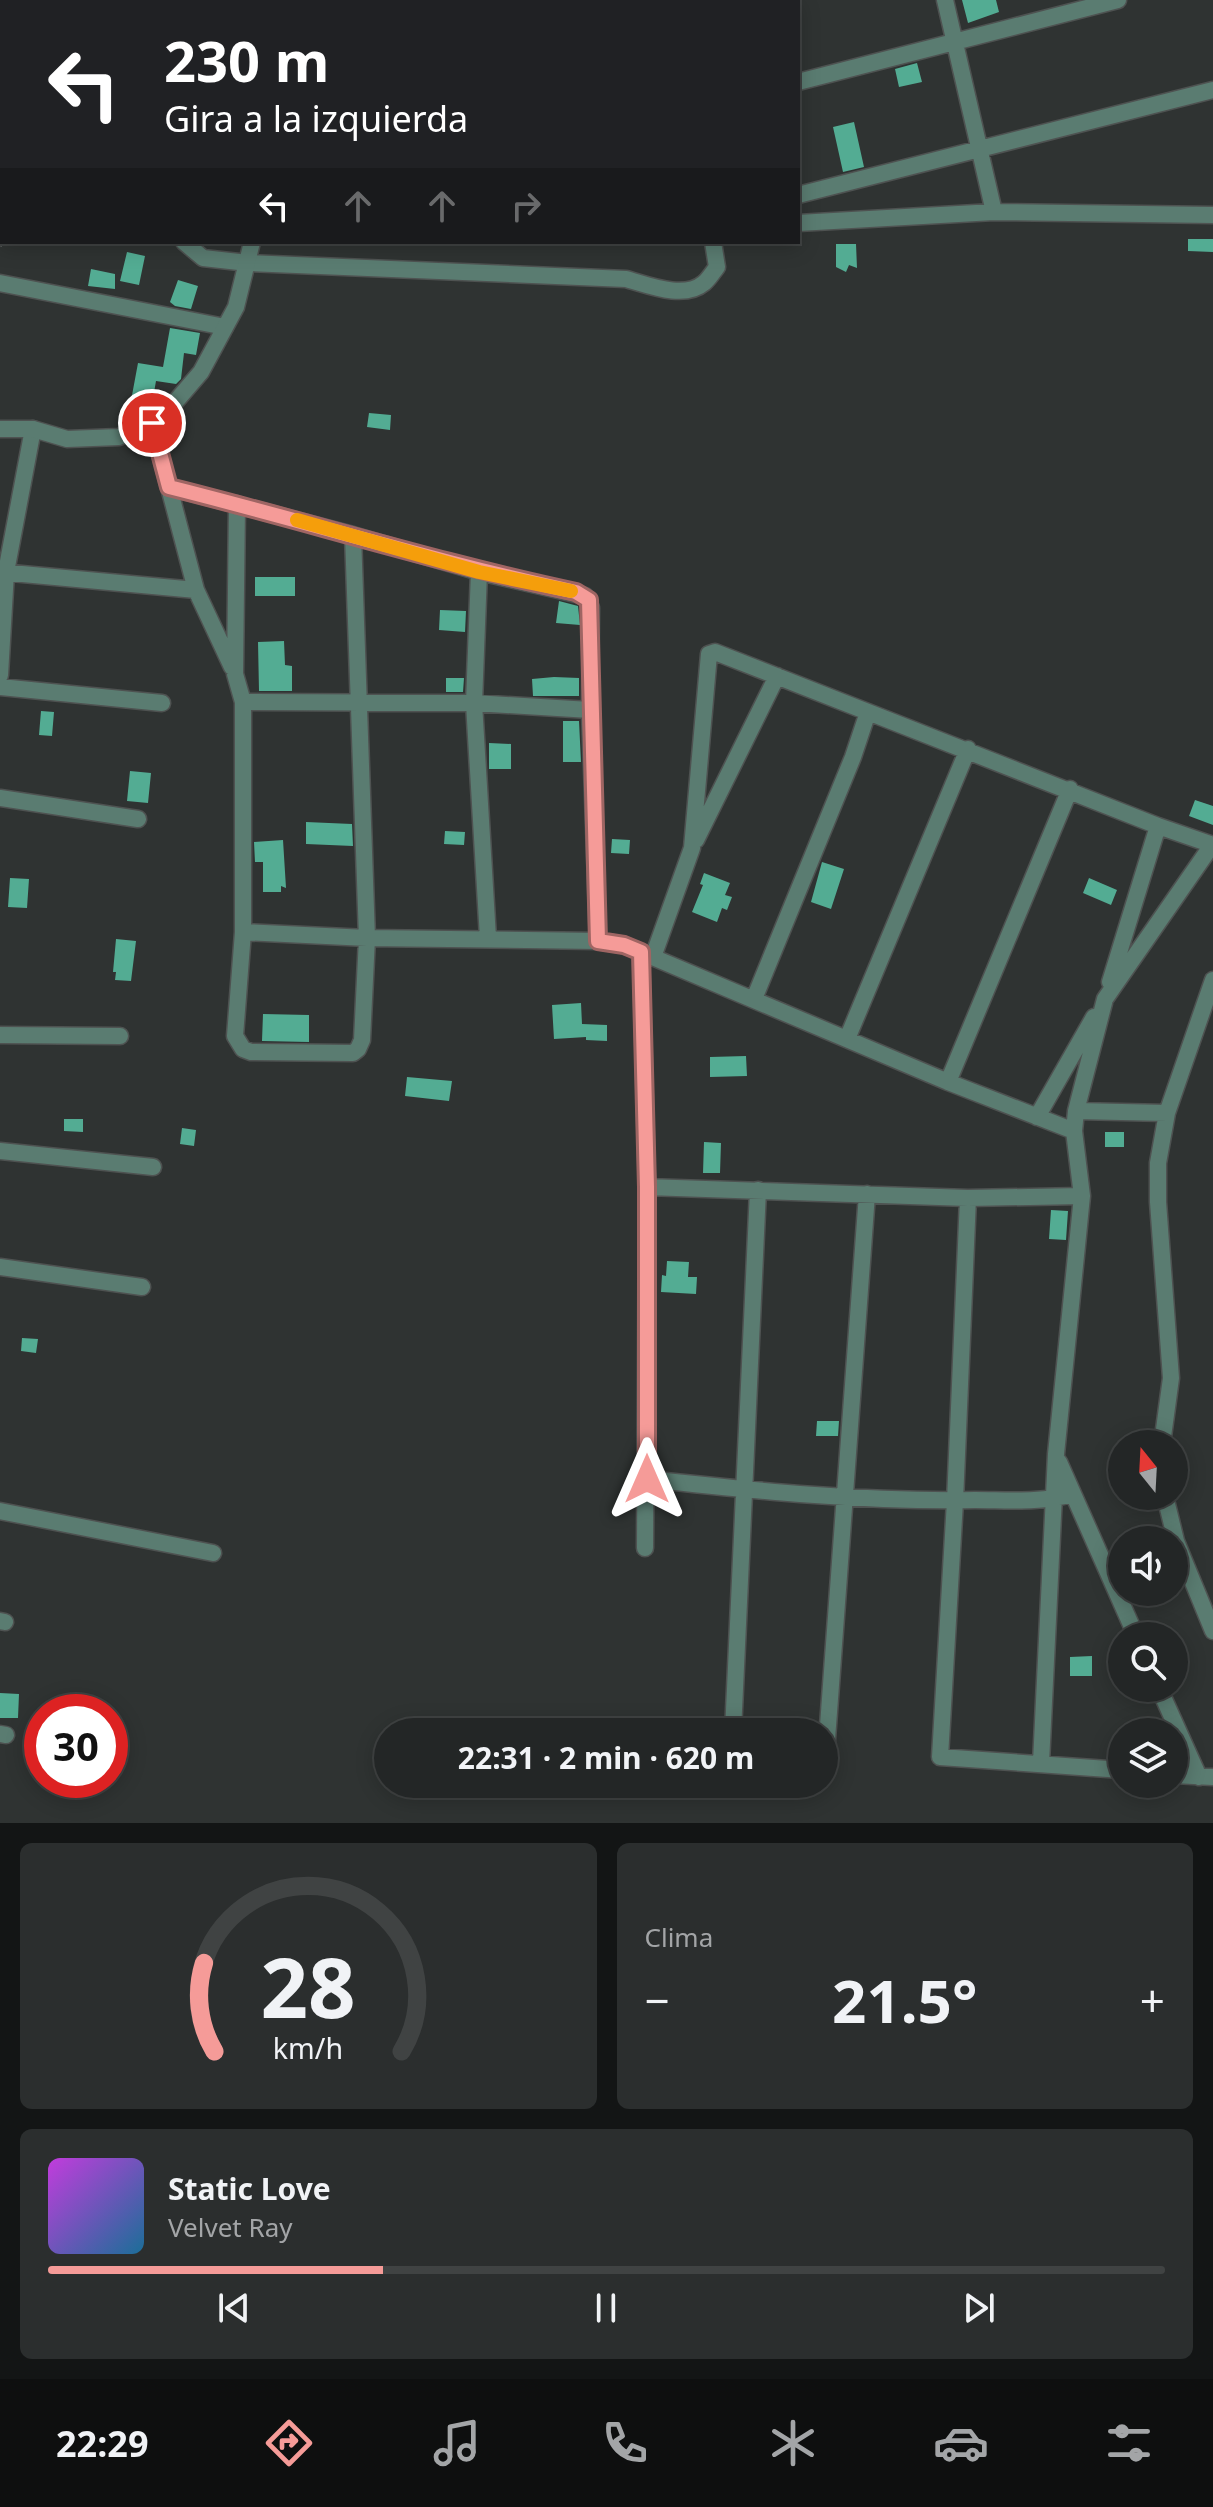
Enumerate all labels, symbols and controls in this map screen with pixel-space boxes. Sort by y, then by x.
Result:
text: 230 m [164,22,329,98]
icon: left [32,32,136,136]
text: Gira a la izquierda [164,94,468,143]
icon: left [252,184,296,228]
icon: ahead [336,184,380,228]
icon: ahead [420,184,464,228]
icon: right [504,184,548,228]
pin [118,389,186,457]
icon: arrive [130,401,174,445]
north arrow [1108,1430,1188,1510]
map controls [1108,1430,1188,1798]
position arrow [605,1437,689,1521]
button: sound [1108,1526,1188,1606]
button: search [1108,1622,1188,1702]
speed limit sign: 30 [24,1694,128,1798]
button: layers [1108,1718,1188,1798]
text: 22:31 · 2 min · 620 m [458,1737,754,1778]
text: Clima [645,1919,713,1955]
text: 28 [261,1929,356,2042]
text: 21.5° [832,1959,977,2041]
text: − [645,1970,670,2030]
text: + [1140,1970,1165,2030]
text: km/h [273,2028,343,2067]
text: Static Love [168,2168,331,2209]
text: Velvet Ray [168,2209,293,2245]
icon: previous [212,2286,256,2330]
icon: pause [584,2286,628,2330]
icon: next [957,2286,1001,2330]
icon: directions [261,2415,317,2471]
icon: music [429,2415,485,2471]
icon: phone [597,2415,653,2471]
icon: climate [765,2415,821,2471]
icon: car [933,2415,989,2471]
icon: filters [1101,2415,1157,2471]
text: 22:29 [56,2419,149,2468]

